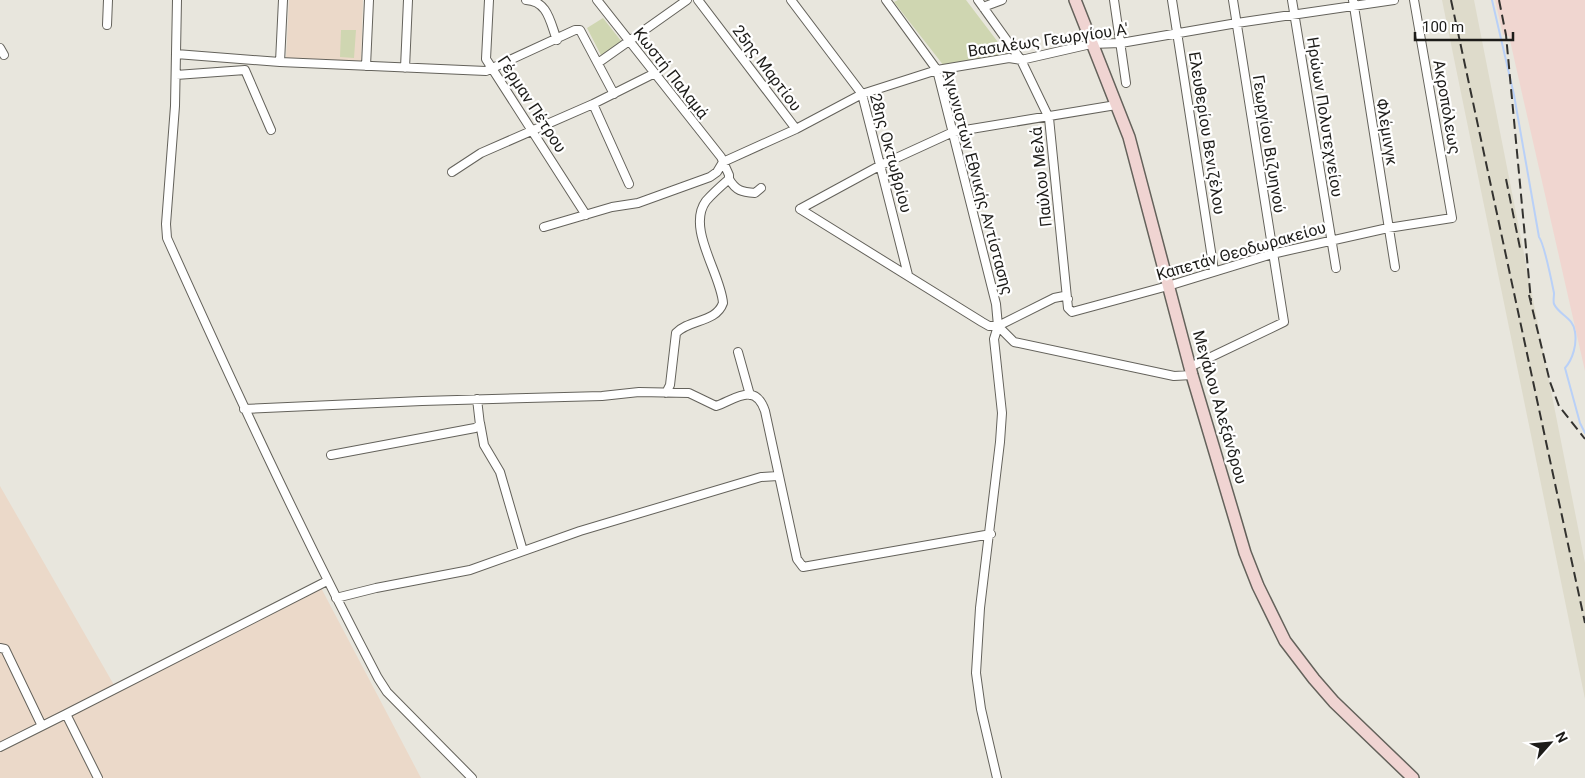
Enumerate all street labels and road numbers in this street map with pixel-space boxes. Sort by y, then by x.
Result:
street label: Βασιλέως Γεωργίου Α' [967,19,1129,61]
street label: 25ης Μαρτίου [728,21,806,115]
street label: Κωστή Παλαμά [630,24,712,122]
street label: Ηρώων Πολυτεχνείου [1303,36,1347,198]
street label: Ελευθερίου Βενιζέλου [1185,50,1229,216]
street label: Γέρμαν Πέτρου [494,52,570,156]
street label: Ακροπόλεως [1429,58,1465,156]
street label: Αγωνιστών Εθνικής Αντίστασης [939,67,1017,297]
street label: Γεωργίου Βιζυηνού [1249,74,1289,214]
street label: 28ης Οκτωβρίου [866,91,916,215]
street label: Φλέμινγκ [1372,97,1402,167]
street label: Παύλου Μελά [1026,126,1056,228]
street label: Καπετάν Θεοδωρακείου [1154,218,1328,284]
street label: Μεγάλου Αλεξάνδρου [1189,328,1251,486]

